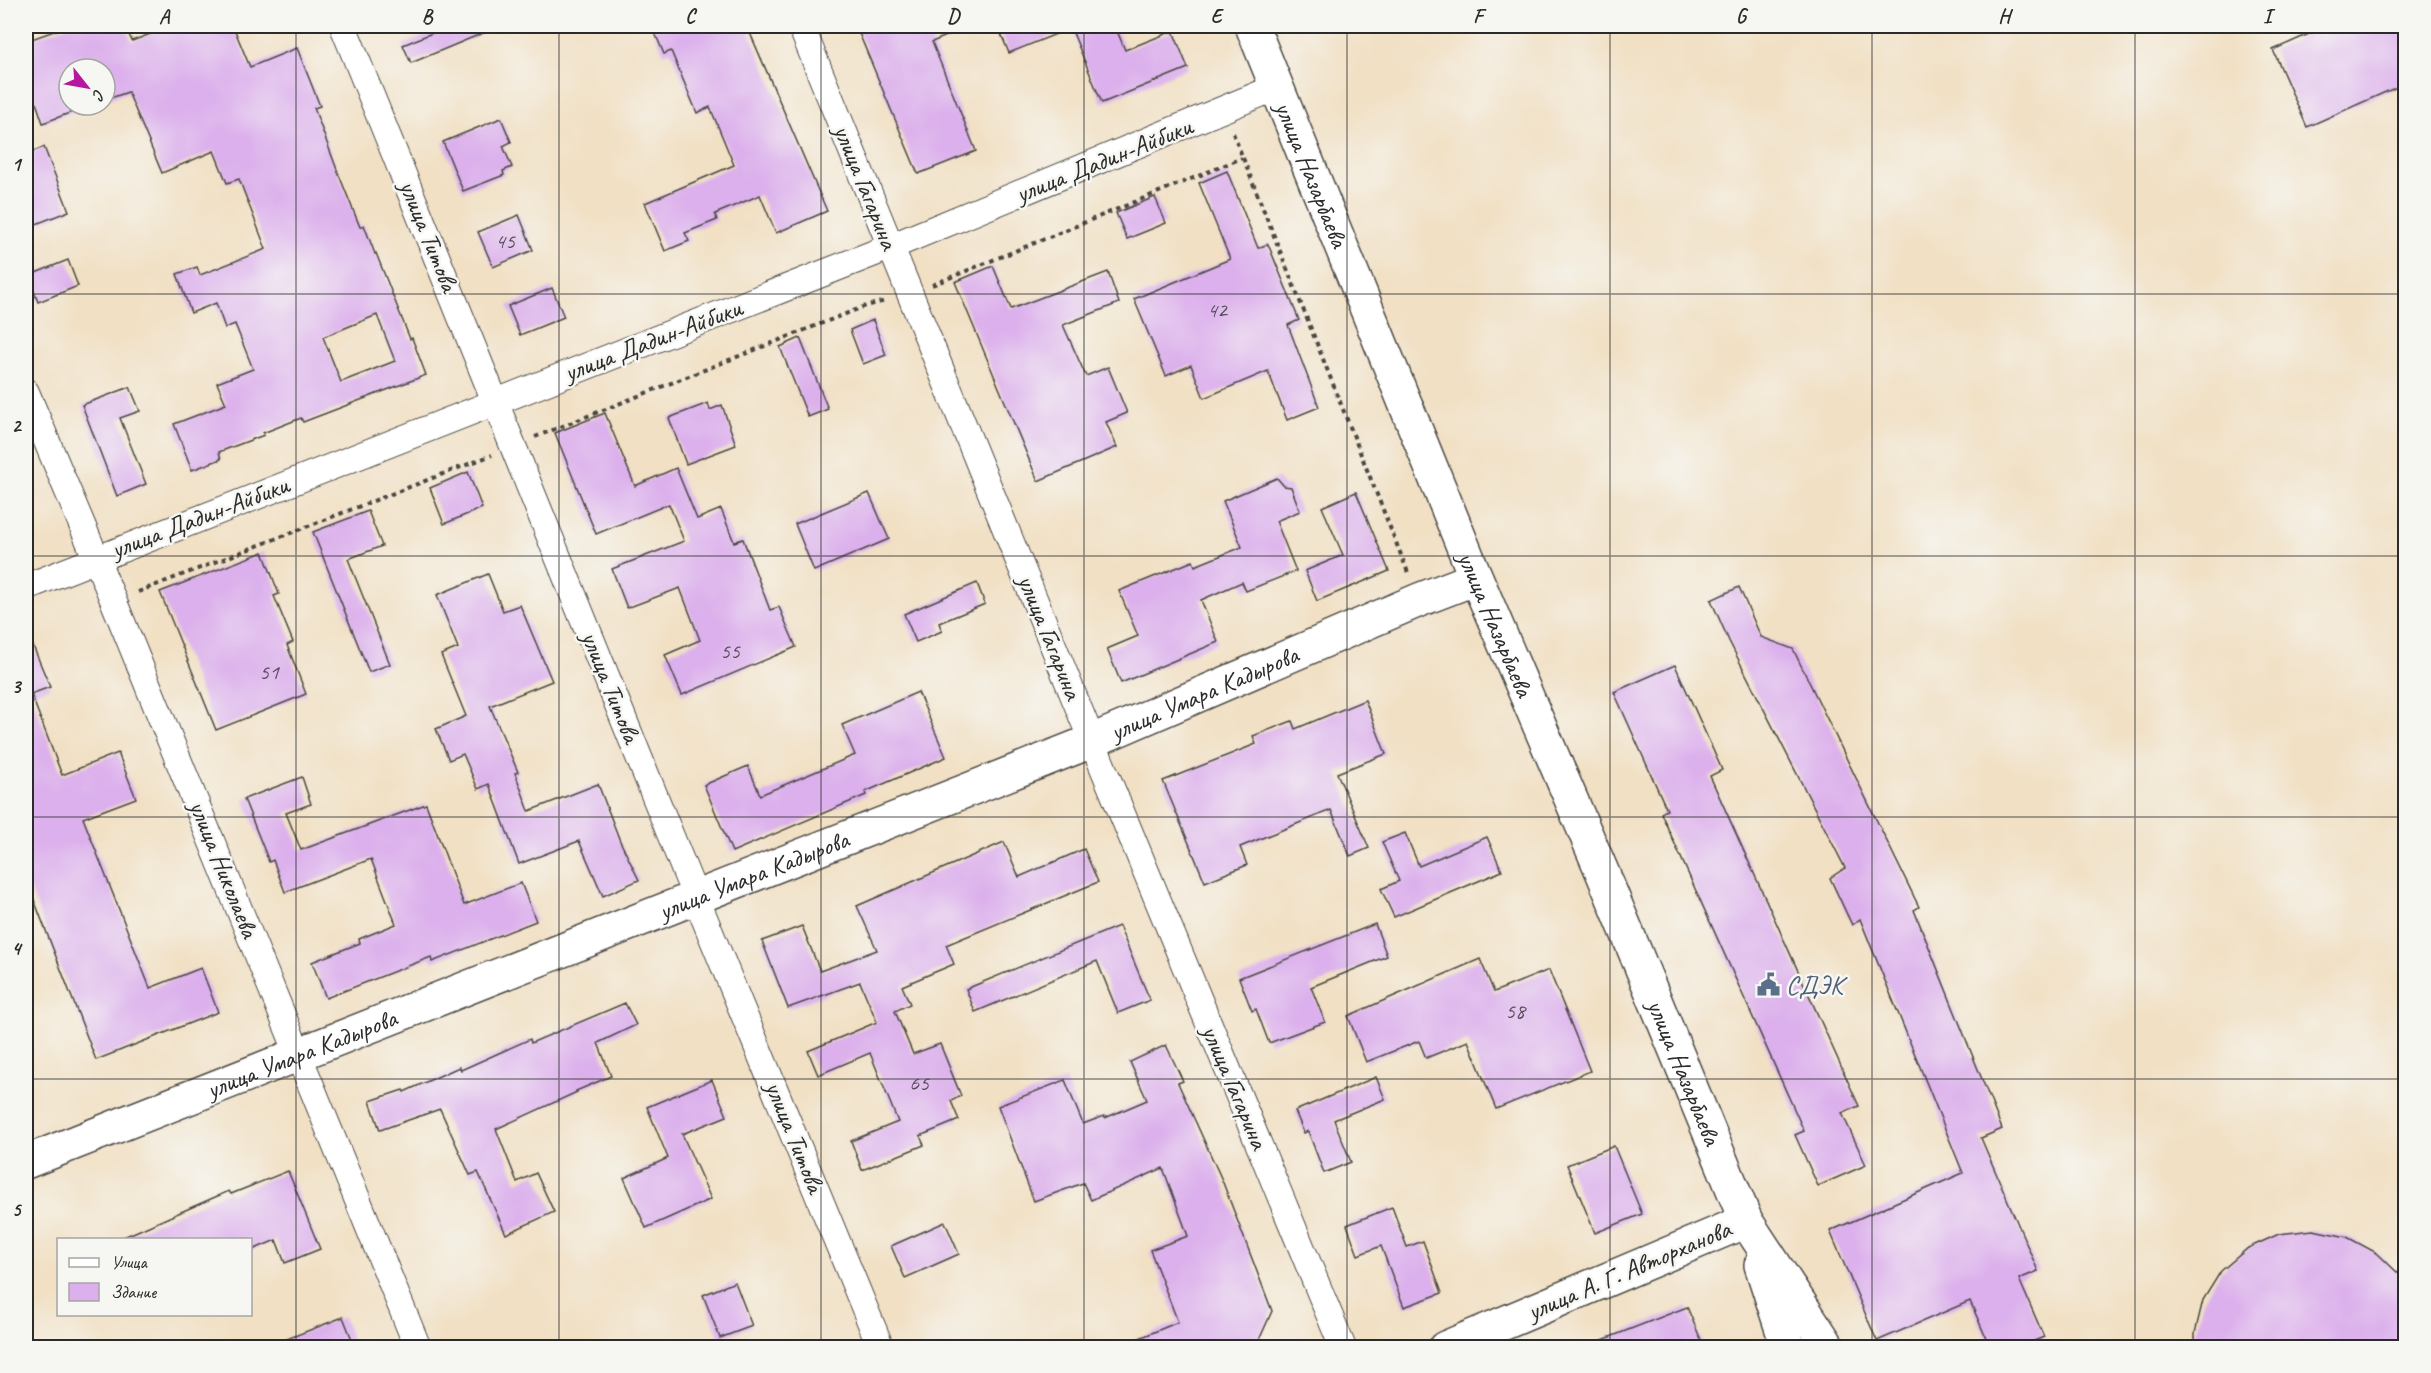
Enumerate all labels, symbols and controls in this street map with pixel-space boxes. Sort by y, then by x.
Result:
text: A [159,4,171,29]
text: B [422,4,434,29]
text: C [685,4,697,29]
text: D [947,4,961,29]
text: E [1211,4,1225,29]
text: F [1473,4,1487,29]
text: G [1736,4,1749,29]
text: H [1998,4,2013,29]
text: I [2263,4,2276,29]
north arrow [57,57,117,117]
text: С [87,86,110,105]
street label: улица Назарбаева [1267,95,1357,253]
street label: улица Дадин-Айбики [1009,109,1199,211]
street label: улица Гагарина [825,118,907,256]
text: 1 [12,152,23,177]
street label: улица Титова [391,174,467,299]
house number: 45 [495,227,516,255]
street label: улица Дадин-Айбики [557,290,748,390]
house number: 42 [1207,296,1229,324]
text: 2 [12,413,23,438]
street label: улица Дадин-Айбики [104,467,295,567]
street label: улица Назарбаева [1450,545,1542,703]
street label: улица Гагарина [1009,568,1091,706]
street label: улица Титова [573,625,649,750]
house number: 55 [720,637,741,665]
street label: улица Умара Кадырова [1103,637,1304,749]
house number: 51 [259,658,280,686]
text: 3 [12,674,23,699]
street label: улица Николаева [181,794,267,944]
street label: улица Умара Кадырова [652,822,855,928]
text: 4 [12,936,24,961]
place label: СДЭК [1786,969,1848,1002]
public building icon: СДЭК [1755,972,1781,998]
street label: улица Назарбаева [1639,993,1730,1151]
house number: 58 [1505,997,1527,1025]
street label: улица Умара Кадырова [200,1000,403,1106]
street label: улица Гагарина [1193,1018,1277,1156]
house number: 65 [909,1069,930,1097]
street label: улица Титова [757,1075,833,1200]
text: 5 [12,1197,23,1222]
street label: улица А. Г. Авторханова [1520,1212,1737,1329]
legend [57,1238,252,1316]
text: Улица [111,1251,148,1273]
text: Здание [111,1281,157,1303]

